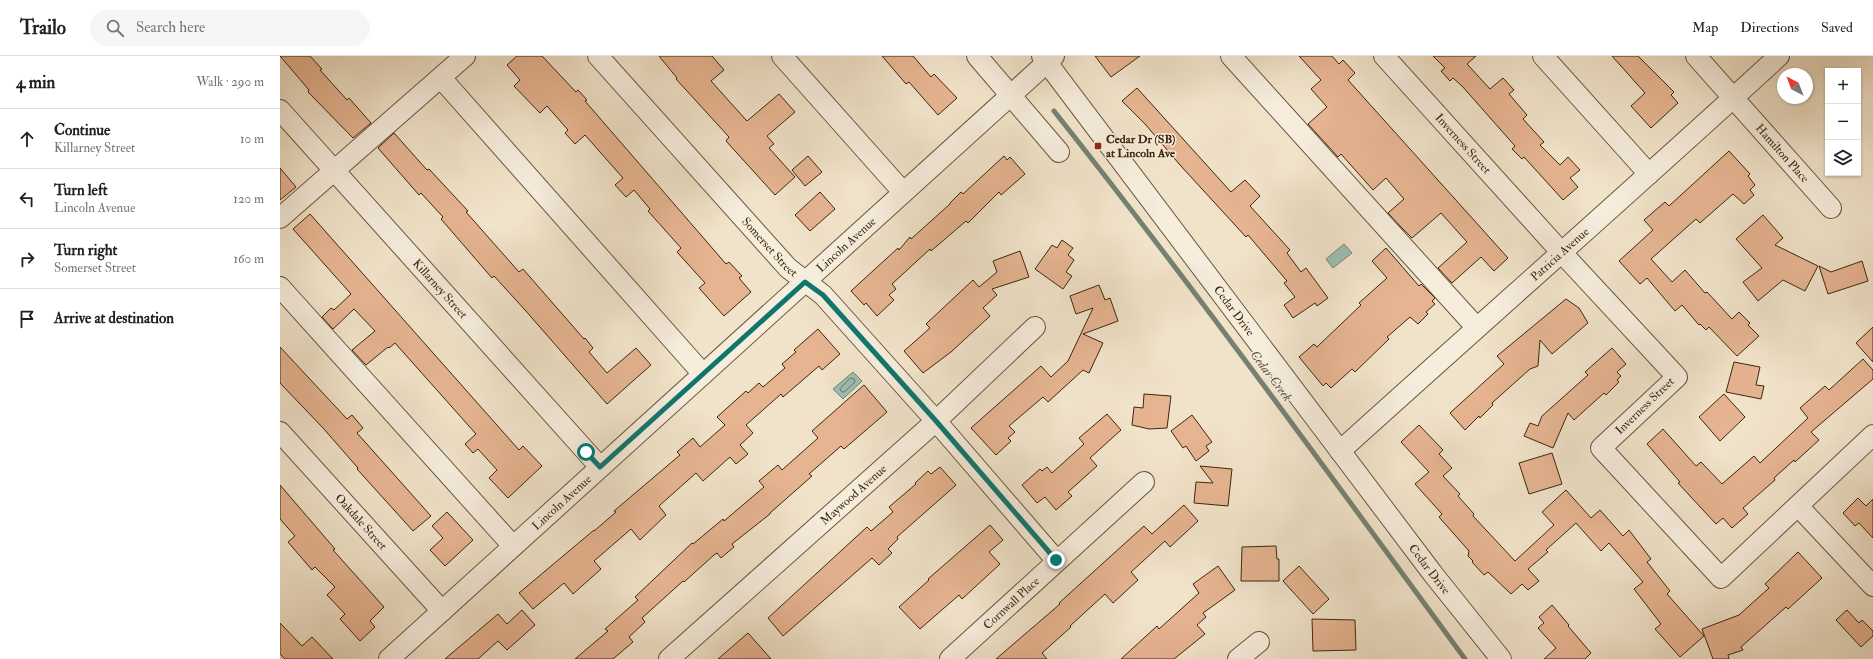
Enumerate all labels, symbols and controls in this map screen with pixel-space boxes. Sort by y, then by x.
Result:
search box [90,10,370,46]
text: Trailo [20,16,66,40]
icon: search [104,17,126,39]
text: Search here [136,18,205,37]
text: Map [1692,19,1718,36]
text: Directions [1740,19,1799,36]
text: Saved [1821,19,1853,36]
north arrow [1777,68,1813,104]
map controls [1825,68,1861,176]
button: + [1825,68,1861,104]
text: 4 min [16,72,55,93]
text: Walk · 290 m [196,74,264,90]
button: − [1825,104,1861,140]
street label: Inverness Street [1432,110,1494,177]
text: Continue [54,121,110,140]
street label: Hamilton Place [1752,121,1812,186]
icon: ahead [16,128,38,150]
text: 10 m [240,131,264,147]
place label: Cedar Dr (SB) at Lincoln Ave [1106,132,1176,161]
text: Killarney Street [54,140,135,156]
button: layers [1825,140,1861,176]
marker: Cedar Dr (SB) at Lincoln Ave [1093,141,1103,151]
text: Turn left [54,181,108,200]
icon: left [16,188,38,210]
text: 120 m [233,191,264,207]
text: Lincoln Avenue [54,200,135,216]
street label: Somerset Street [739,214,801,280]
street label: Lincoln Avenue [813,214,879,275]
street label: Patricia Avenue [1527,224,1592,284]
text: Turn right [54,241,117,260]
icon: right [16,248,38,270]
text: 160 m [233,251,264,267]
street label: Killarney Street [410,256,471,322]
text: Somerset Street [54,260,136,276]
street label: Cedar Drive [1210,282,1258,339]
icon: arrive [16,308,38,330]
text: Arrive at destination [54,309,174,328]
water label: Cedar Creek [1247,347,1295,405]
street label: Inverness Street [1612,374,1678,438]
route start [577,443,595,461]
street label: Maywood Avenue [817,461,890,528]
street label: Lincoln Avenue [529,472,594,533]
street label: Oakdale Street [332,490,391,553]
street label: Cedar Drive [1406,541,1454,597]
route end [1047,551,1065,569]
street label: Cornwall Place [980,574,1043,633]

